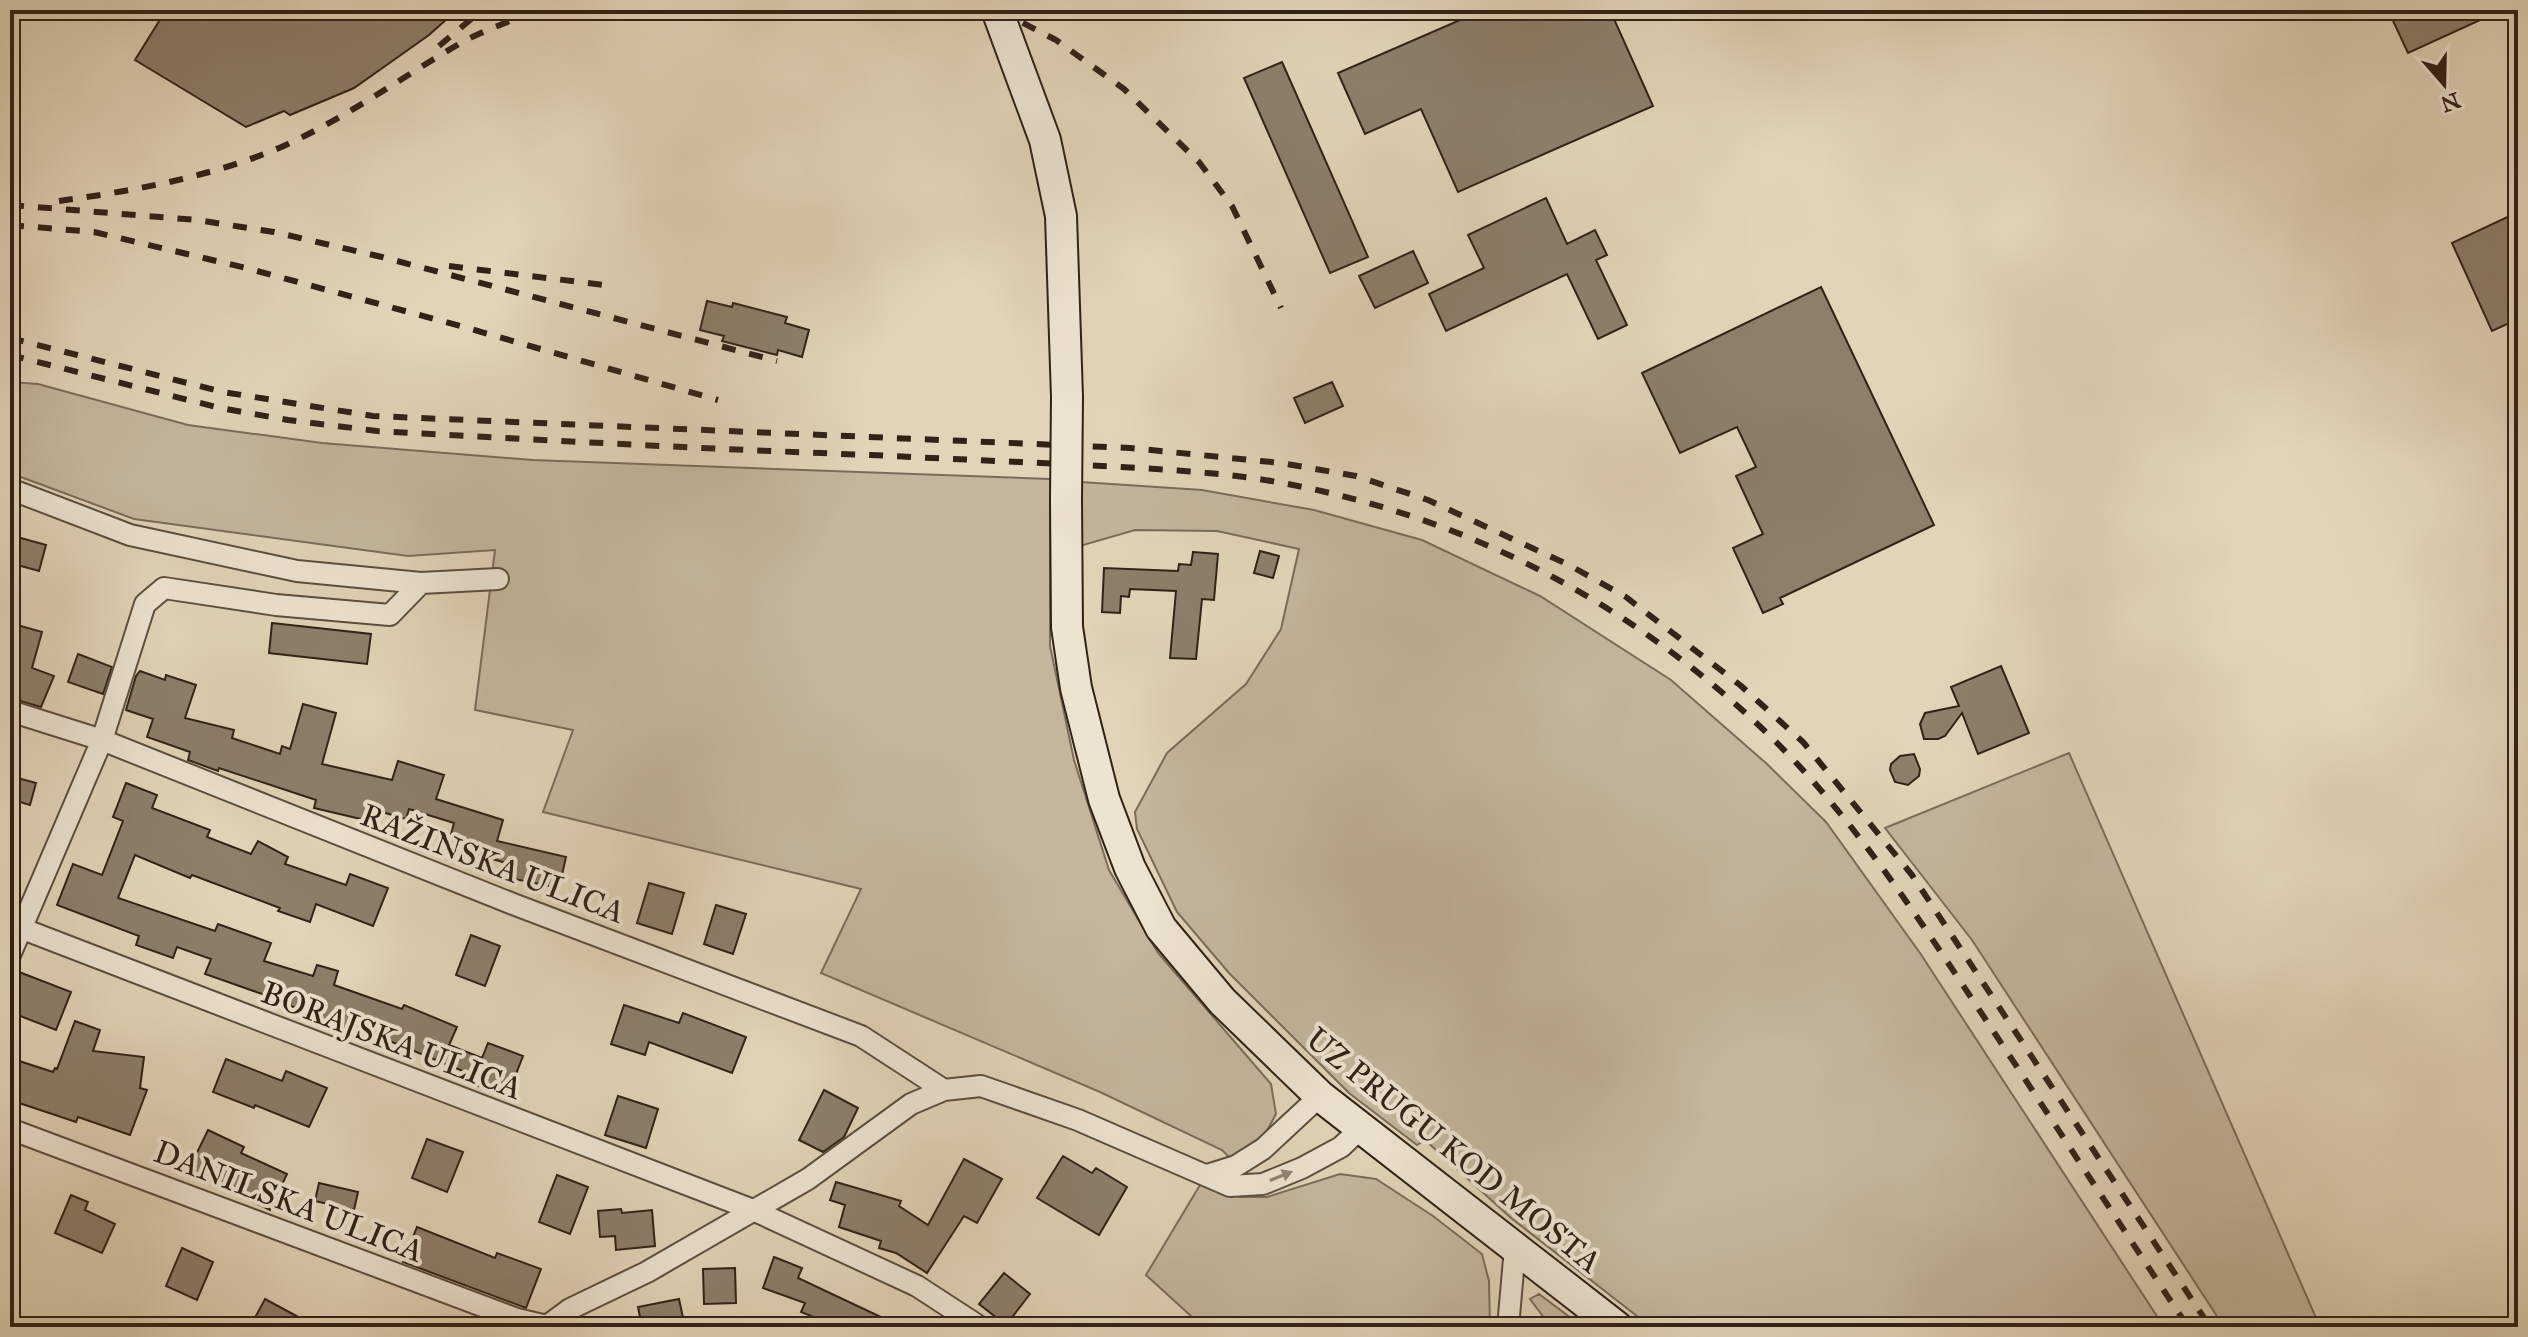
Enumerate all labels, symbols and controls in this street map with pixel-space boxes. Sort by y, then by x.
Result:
north arrow [2404,44,2484,124]
text: N [2437,86,2464,118]
street label: RAŽINSKA ULICA [355,795,631,932]
street label: BORAJSKA ULICA [256,973,528,1108]
street label: UZ PRUGU KOD MOSTA [1298,1019,1610,1282]
street label: DANILSKA ULICA [148,1132,430,1271]
one-way arrow [1269,1170,1293,1183]

